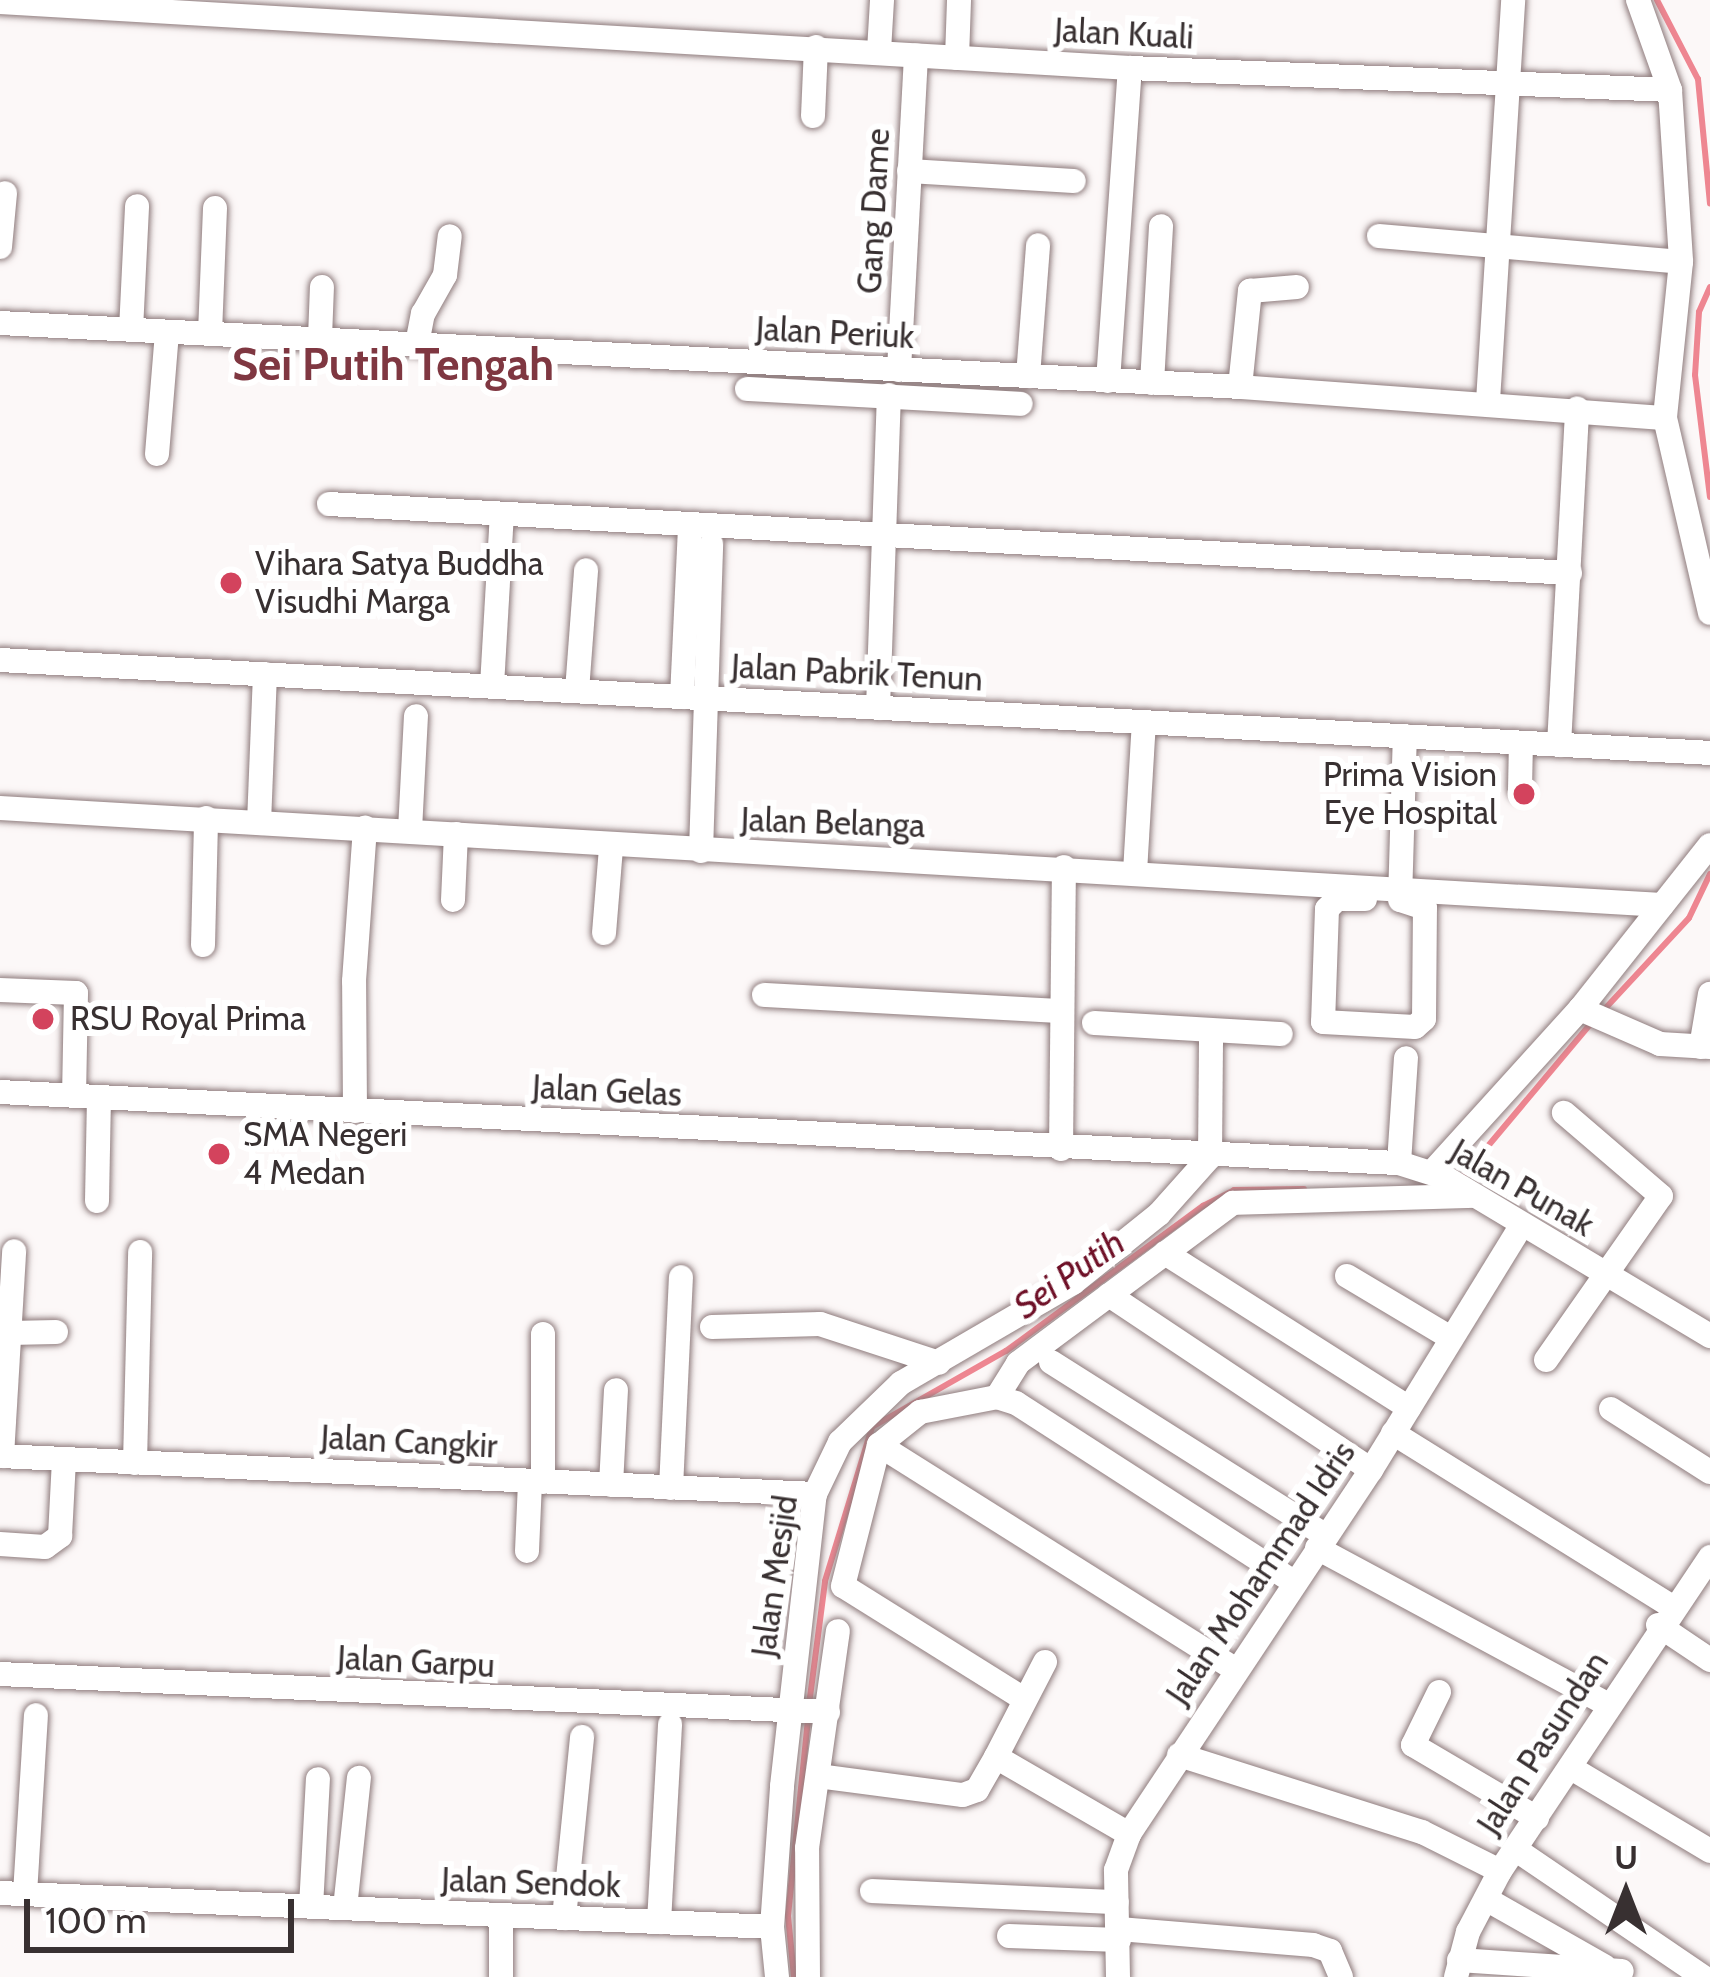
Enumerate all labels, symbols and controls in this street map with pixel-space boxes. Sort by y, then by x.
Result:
street label: Jalan Kuali [1053,11,1195,57]
street label: Gang Dame [850,127,898,295]
street label: Jalan Periuk [755,309,915,357]
district label: Sei Putih Tengah [232,338,554,392]
place label: Vihara Satya Buddha Visudhi Marga [255,544,544,622]
marker: Vihara Satya Buddha Visudhi Marga [218,570,244,596]
street label: Jalan Pabrik Tenun [730,647,984,699]
place label: Prima Vision Eye Hospital [1323,755,1497,833]
marker: Prima Vision Eye Hospital [1508,778,1540,810]
street label: Jalan Belanga [740,800,926,846]
place label: RSU Royal Prima [70,999,306,1039]
marker: RSU Royal Prima [27,1003,59,1035]
street label: Jalan Gelas [531,1067,683,1115]
place label: SMA Negeri 4 Medan [243,1115,407,1193]
street label: Jalan Punak [1443,1131,1601,1245]
marker: SMA Negeri 4 Medan [206,1141,232,1167]
water label: Sei Putih [1005,1221,1133,1327]
street label: Jalan Cangkir [320,1418,498,1466]
street label: Jalan Mohammad Idris [1158,1434,1364,1712]
street label: Jalan Mesjid [744,1493,806,1659]
street label: Jalan Garpu [336,1638,496,1686]
street label: Jalan Pasundan [1469,1644,1617,1842]
north arrow [1566,1833,1686,1953]
text: U [1614,1837,1638,1877]
street label: Jalan Sendok [441,1860,621,1906]
scale bar [30,1875,300,1949]
text: 100 m [45,1898,147,1942]

